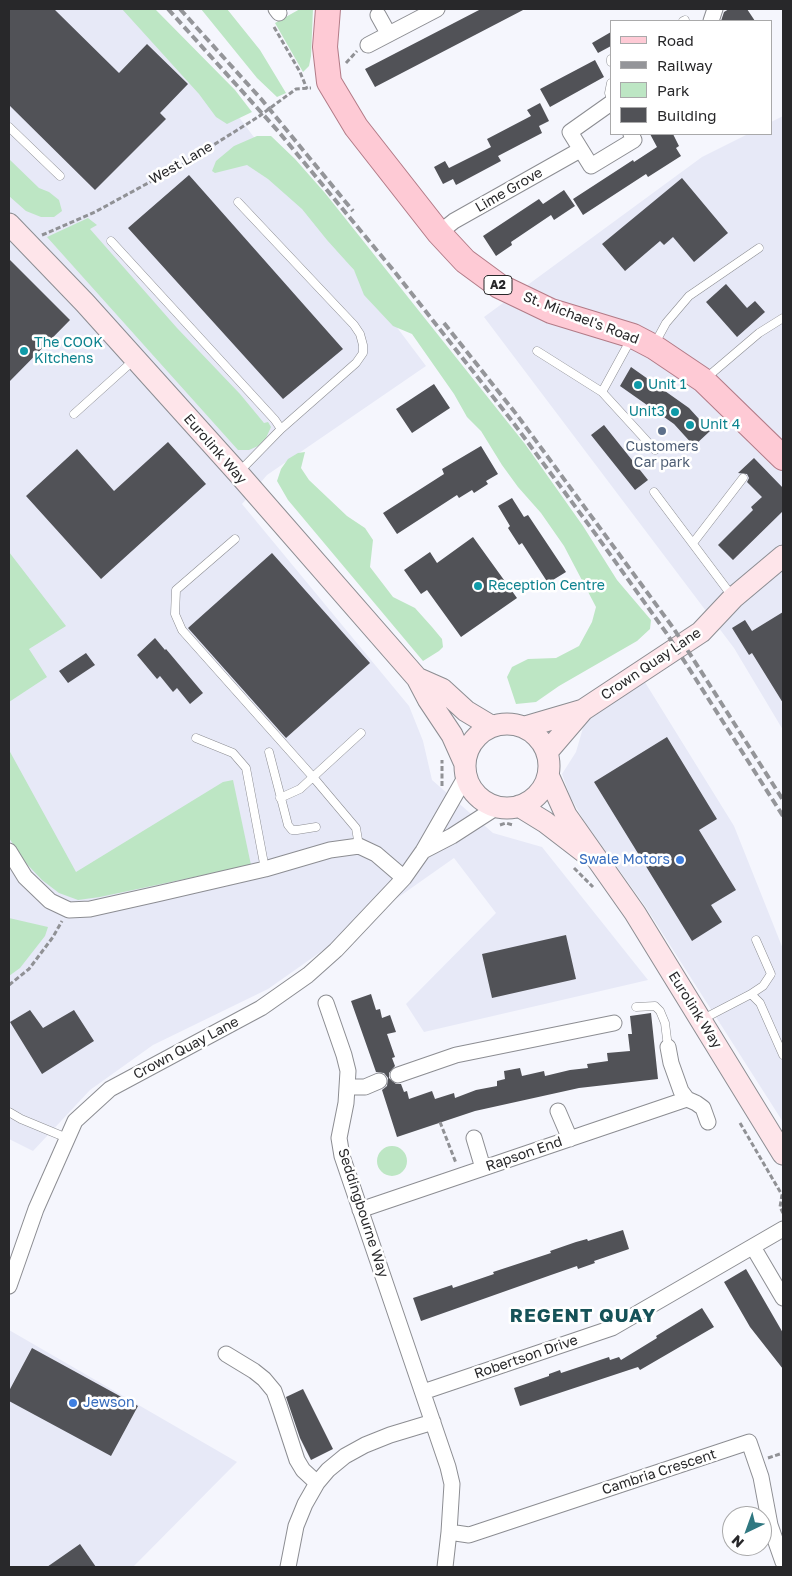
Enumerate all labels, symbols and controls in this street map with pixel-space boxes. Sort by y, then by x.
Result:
legend [610,20,772,135]
text: Road [657,31,694,49]
text: Railway [657,56,713,74]
text: Park [657,81,689,99]
text: Building [657,106,717,124]
street label: West Lane [146,138,216,188]
street label: Lime Grove [472,164,546,216]
road number: A2 [484,276,512,294]
street label: St. Michael's Road [521,288,641,348]
place label: The COOK Kitchens [34,335,103,368]
marker: The COOK Kitchens [18,345,30,357]
place label: Unit 1 [648,377,686,393]
marker: Unit 1 [632,379,644,391]
place label: Unit3 [629,404,665,420]
marker: Unit3 [669,406,681,418]
street label: Eurolink Way [180,411,250,487]
place label: Unit 4 [700,417,740,433]
marker: Unit 4 [684,419,696,431]
marker: Customers Car park [656,425,668,437]
place label: Customers Car park [626,439,698,472]
place label: Reception Centre [488,578,605,594]
marker: Reception Centre [472,580,484,592]
street label: Crown Quay Lane [598,624,704,704]
place label: Swale Motors [579,852,670,868]
marker: Swale Motors [674,854,686,866]
street label: Eurolink Way [665,969,725,1051]
street label: Crown Quay Lane [130,1013,242,1083]
street label: Rapson End [484,1133,564,1175]
street label: Seddingbourne Way [334,1146,392,1280]
district label: REGENT QUAY [508,1305,658,1327]
street label: Robertson Drive [472,1331,580,1383]
place label: Jewson [83,1395,135,1411]
marker: Jewson [67,1397,79,1409]
street label: Cambria Crescent [600,1446,718,1498]
north arrow [722,1506,772,1556]
text: N [728,1532,747,1552]

